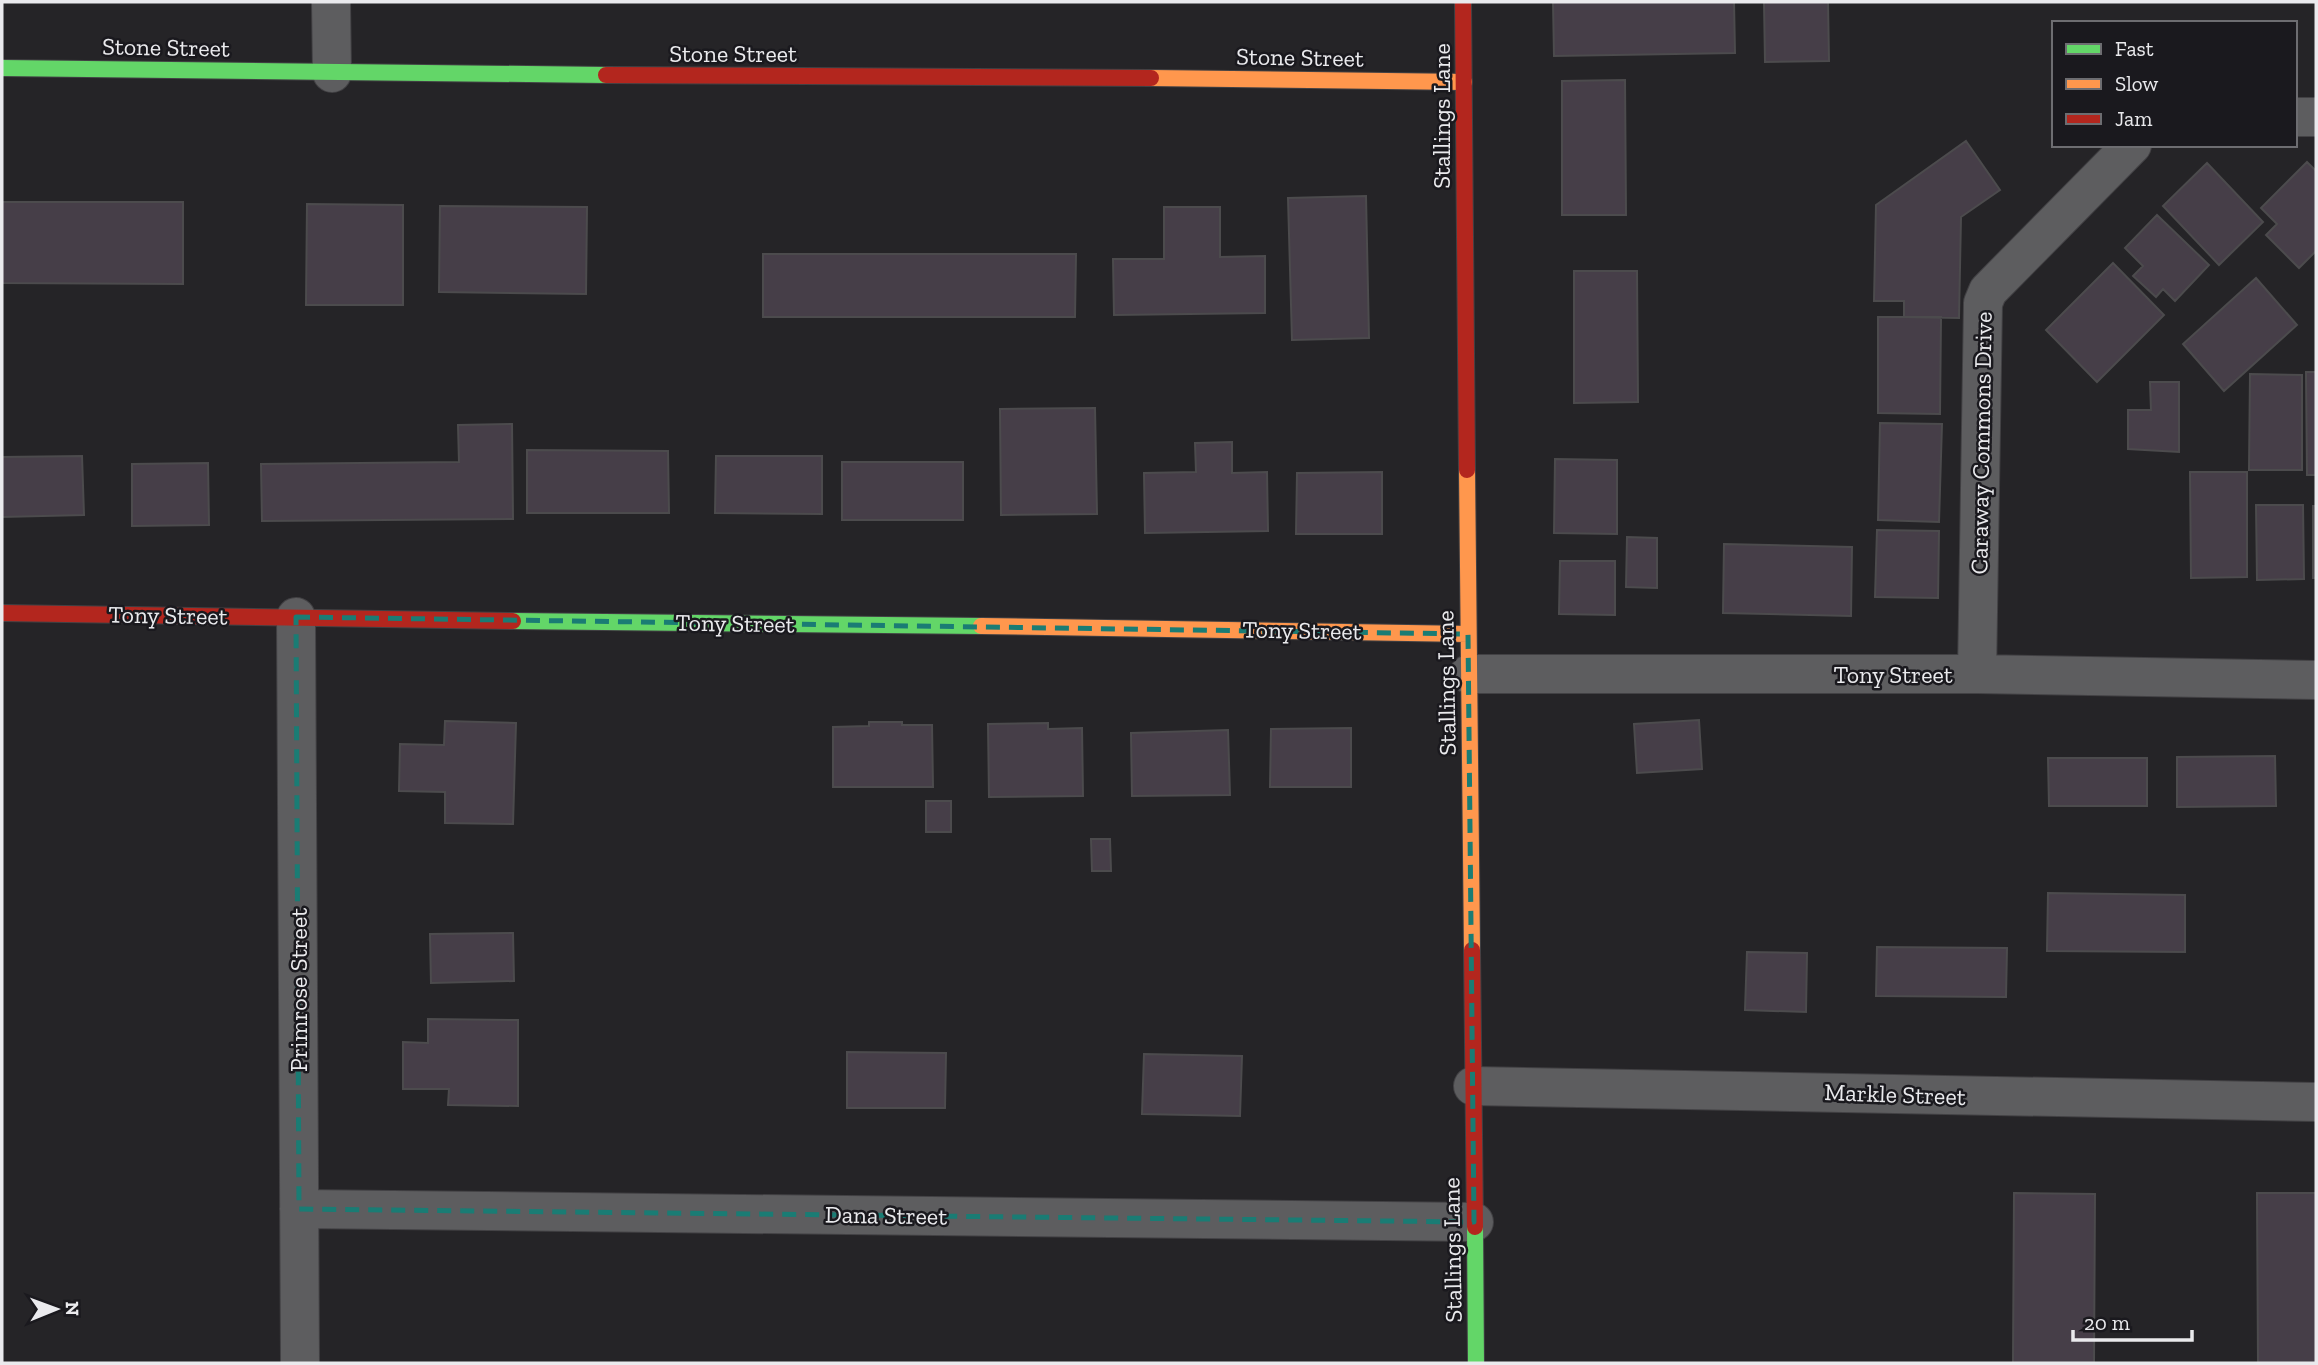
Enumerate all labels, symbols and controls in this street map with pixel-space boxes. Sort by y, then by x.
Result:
legend [2052,21,2297,147]
street label: Stone Street [102,31,230,63]
text: Fast [2115,36,2154,61]
street label: Stone Street [669,39,797,68]
street label: Stone Street [1236,41,1364,73]
street label: Stallings Lane [1427,43,1456,189]
text: Slow [2115,71,2158,96]
text: Jam [2115,106,2152,131]
street label: Caraway Commons Drive [1964,311,1998,575]
street label: Tony Street [108,599,228,631]
street label: Tony Street [675,607,795,639]
street label: Stallings Lane [1430,610,1462,756]
street label: Tony Street [1242,614,1362,646]
street label: Tony Street [1833,660,1953,689]
street label: Primrose Street [284,908,313,1072]
street label: Markle Street [1824,1077,1966,1111]
street label: Stallings Lane [1436,1177,1468,1323]
street label: Dana Street [825,1199,948,1231]
north arrow [21,1274,91,1344]
scale bar [2073,1298,2192,1342]
text: N [61,1301,84,1316]
text: 20 m [2084,1310,2130,1335]

